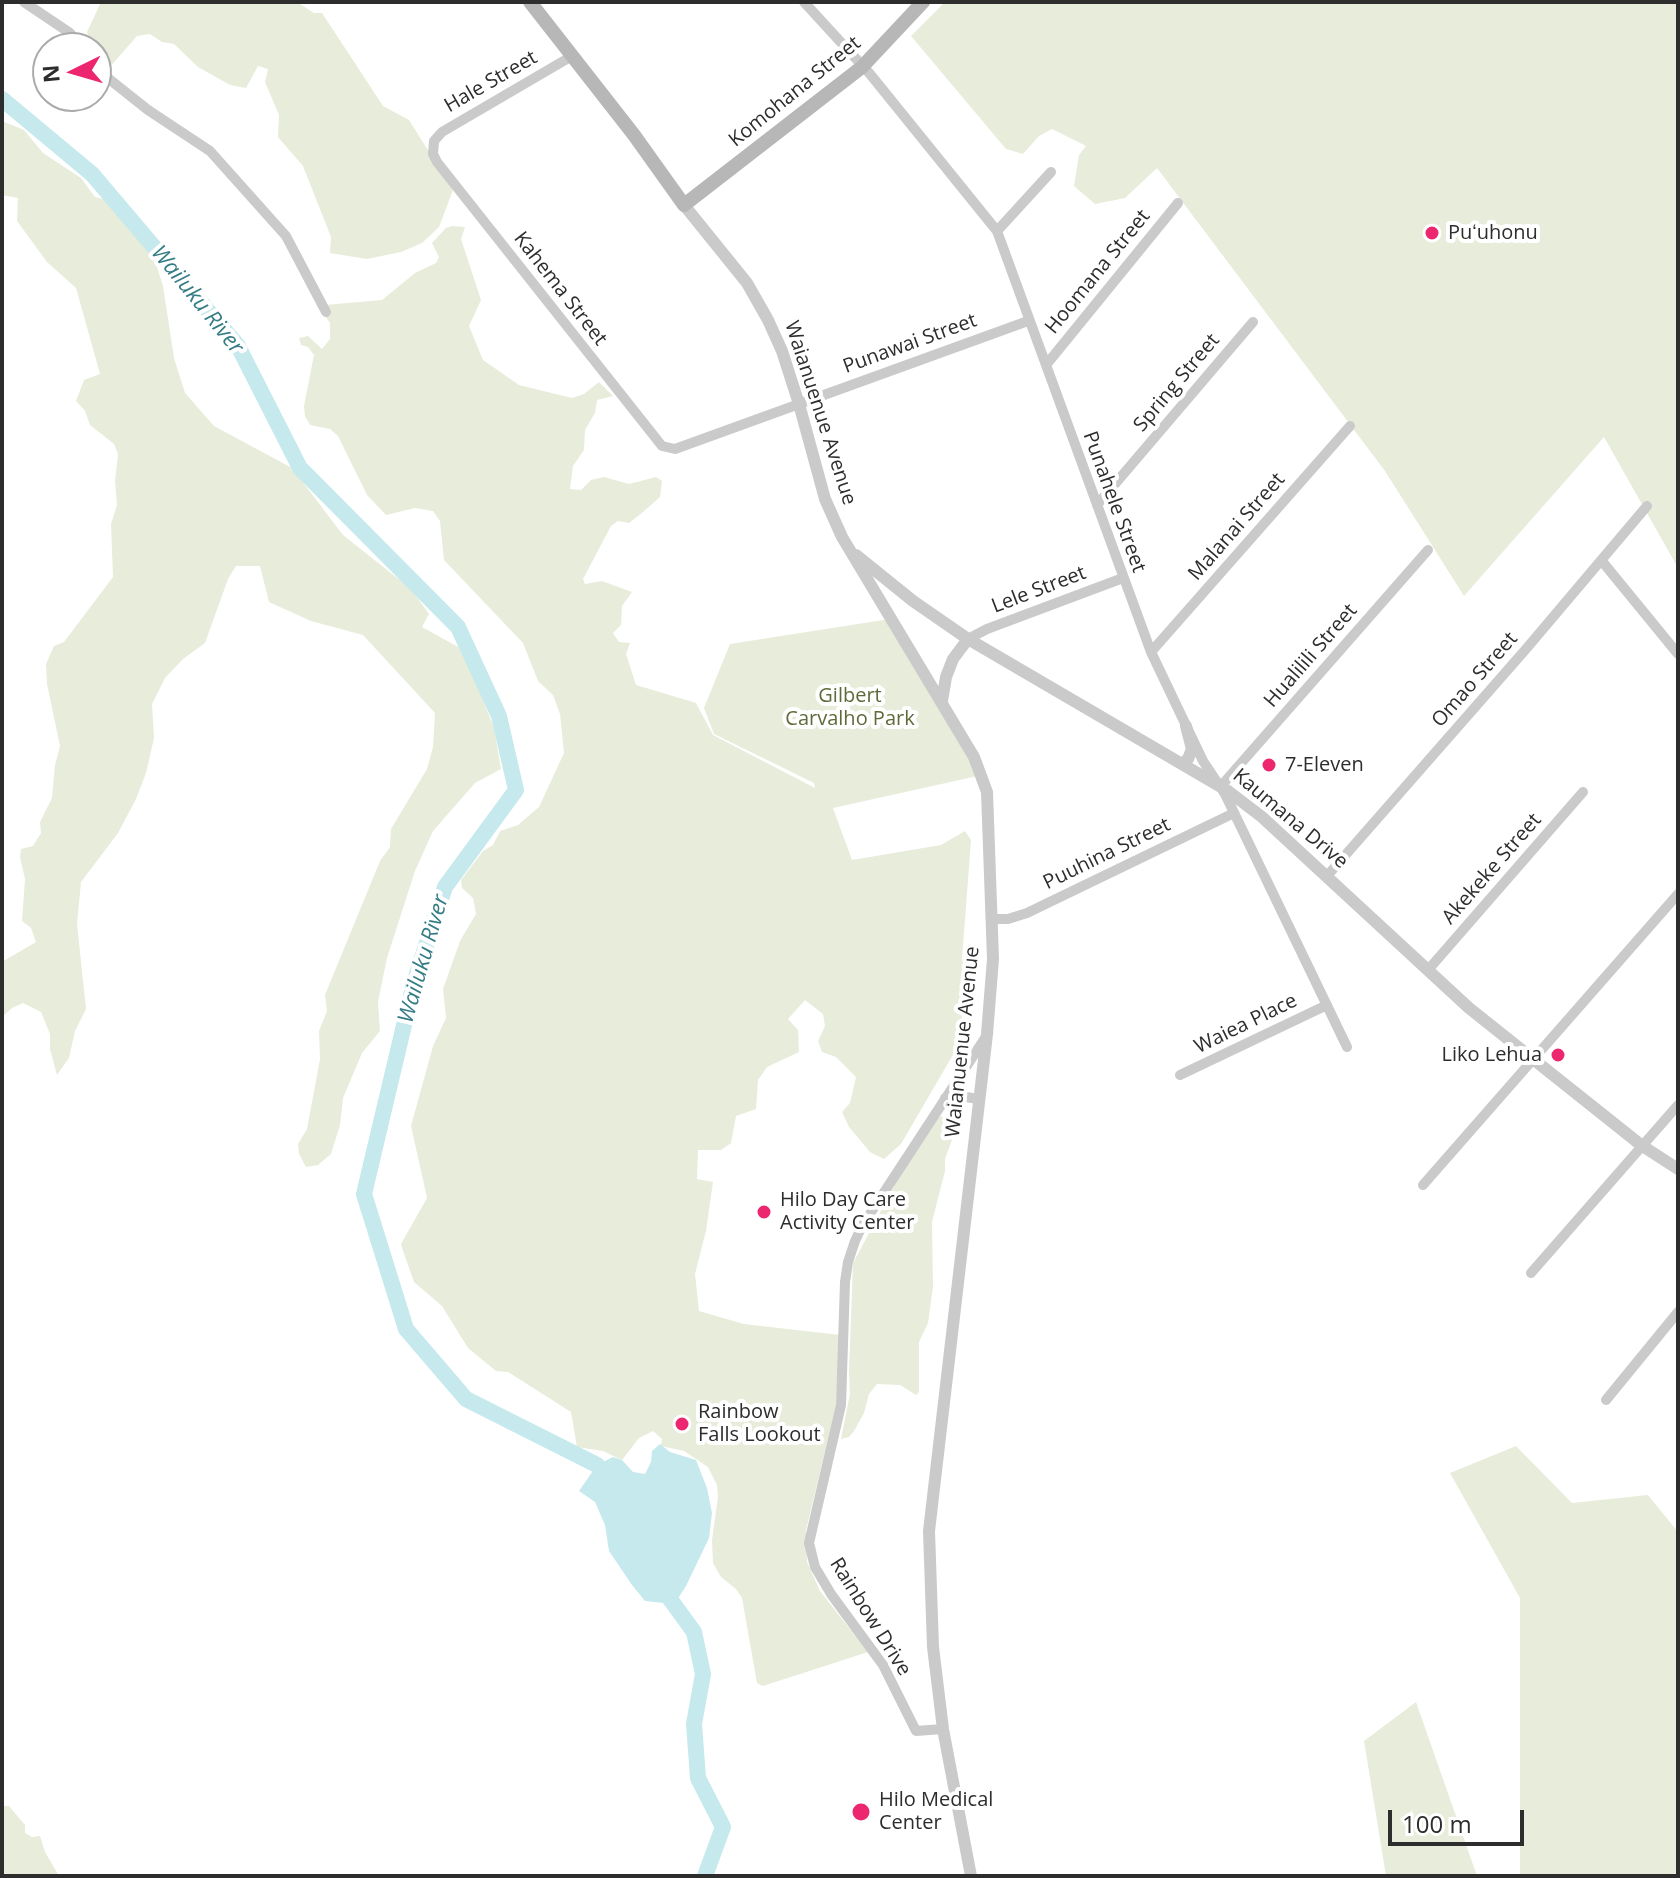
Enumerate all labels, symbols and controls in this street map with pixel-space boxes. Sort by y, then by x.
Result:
street label: Komohana Street [724,31,866,153]
north arrow [32,32,112,112]
street label: Hale Street [440,46,542,118]
text: N [34,64,66,84]
street label: Hoomana Street [1041,205,1155,339]
place label: Puʻuhonu [1448,221,1538,245]
marker: Puʻuhonu [1423,224,1441,242]
street label: Kahema Street [508,227,612,351]
water label: Wailuku River [145,240,249,360]
street label: Punawai Street [840,309,980,379]
street label: Waianuenue Avenue [779,318,861,508]
street label: Spring Street [1129,329,1225,437]
street label: Punahele Street [1077,428,1151,576]
street label: Malanai Street [1184,468,1290,586]
street label: Lele Street [988,561,1090,619]
street label: Hualilili Street [1259,599,1363,713]
street label: Omao Street [1427,627,1523,733]
park label: Gilbert Carvalho Park [785,684,915,731]
place label: 7-Eleven [1285,753,1364,777]
marker: 7-Eleven [1260,756,1278,774]
street label: Kaumana Drive [1228,764,1352,874]
street label: Akekeke Street [1437,809,1547,929]
street label: Puuhina Street [1040,813,1174,895]
water label: Wailuku River [393,892,455,1026]
street label: Waianuenue Avenue [941,945,985,1139]
street label: Waiea Place [1191,989,1301,1059]
place label: Liko Lehua [1441,1043,1542,1067]
marker: Liko Lehua [1549,1046,1567,1064]
place label: Hilo Day Care Activity Center [780,1188,914,1235]
marker: Hilo Day Care Activity Center [755,1203,773,1221]
place label: Rainbow Falls Lookout [698,1400,821,1447]
marker: Rainbow Falls Lookout [673,1415,691,1433]
street label: Rainbow Drive [824,1554,916,1680]
place label: Hilo Medical Center [879,1788,993,1835]
scale bar [1392,1794,1528,1844]
marker: Hilo Medical Center [850,1801,872,1823]
text: 100 m [1402,1807,1472,1840]

